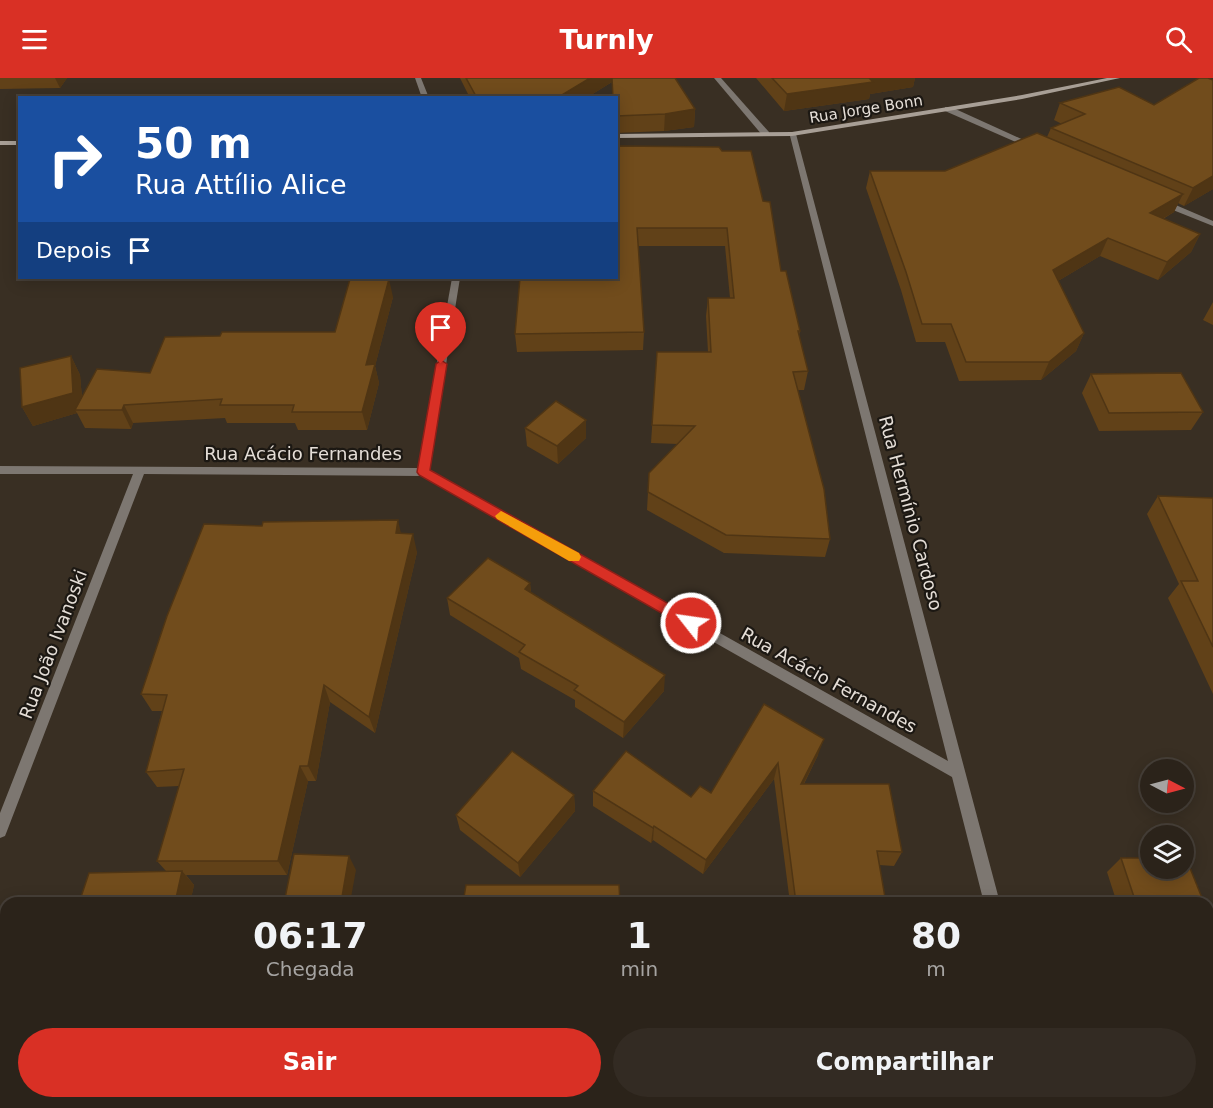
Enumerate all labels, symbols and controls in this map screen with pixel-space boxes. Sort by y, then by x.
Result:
icon: menu [18,23,51,56]
icon: search [1162,23,1195,56]
text: Turnly [559,24,654,55]
street label: Rua Jorge Bonn [808,91,924,127]
text: 50 m [135,119,252,168]
icon: right [36,120,114,198]
text: Rua Attílio Alice [135,169,347,200]
icon: arrive [123,234,156,267]
text: Depois [36,238,111,263]
pin [415,302,466,364]
icon: arrive [424,311,457,344]
street label: Rua Hermínio Cardoso [875,413,947,613]
street label: Rua Acácio Fernandes [204,443,402,464]
street label: Rua João Ivanoski [15,566,91,722]
position arrow [659,591,723,655]
street label: Rua Acácio Fernandes [737,623,921,737]
north arrow [1140,759,1194,813]
map controls [1140,759,1194,879]
button: layers [1140,825,1194,879]
text: 06:17 [253,915,367,956]
text: 1 [627,915,652,956]
text: 80 [911,915,961,956]
text: Chegada [266,957,355,981]
text: min [620,957,658,981]
text: m [926,957,946,981]
button: Sair [18,1028,601,1097]
button: Compartilhar [613,1028,1196,1097]

